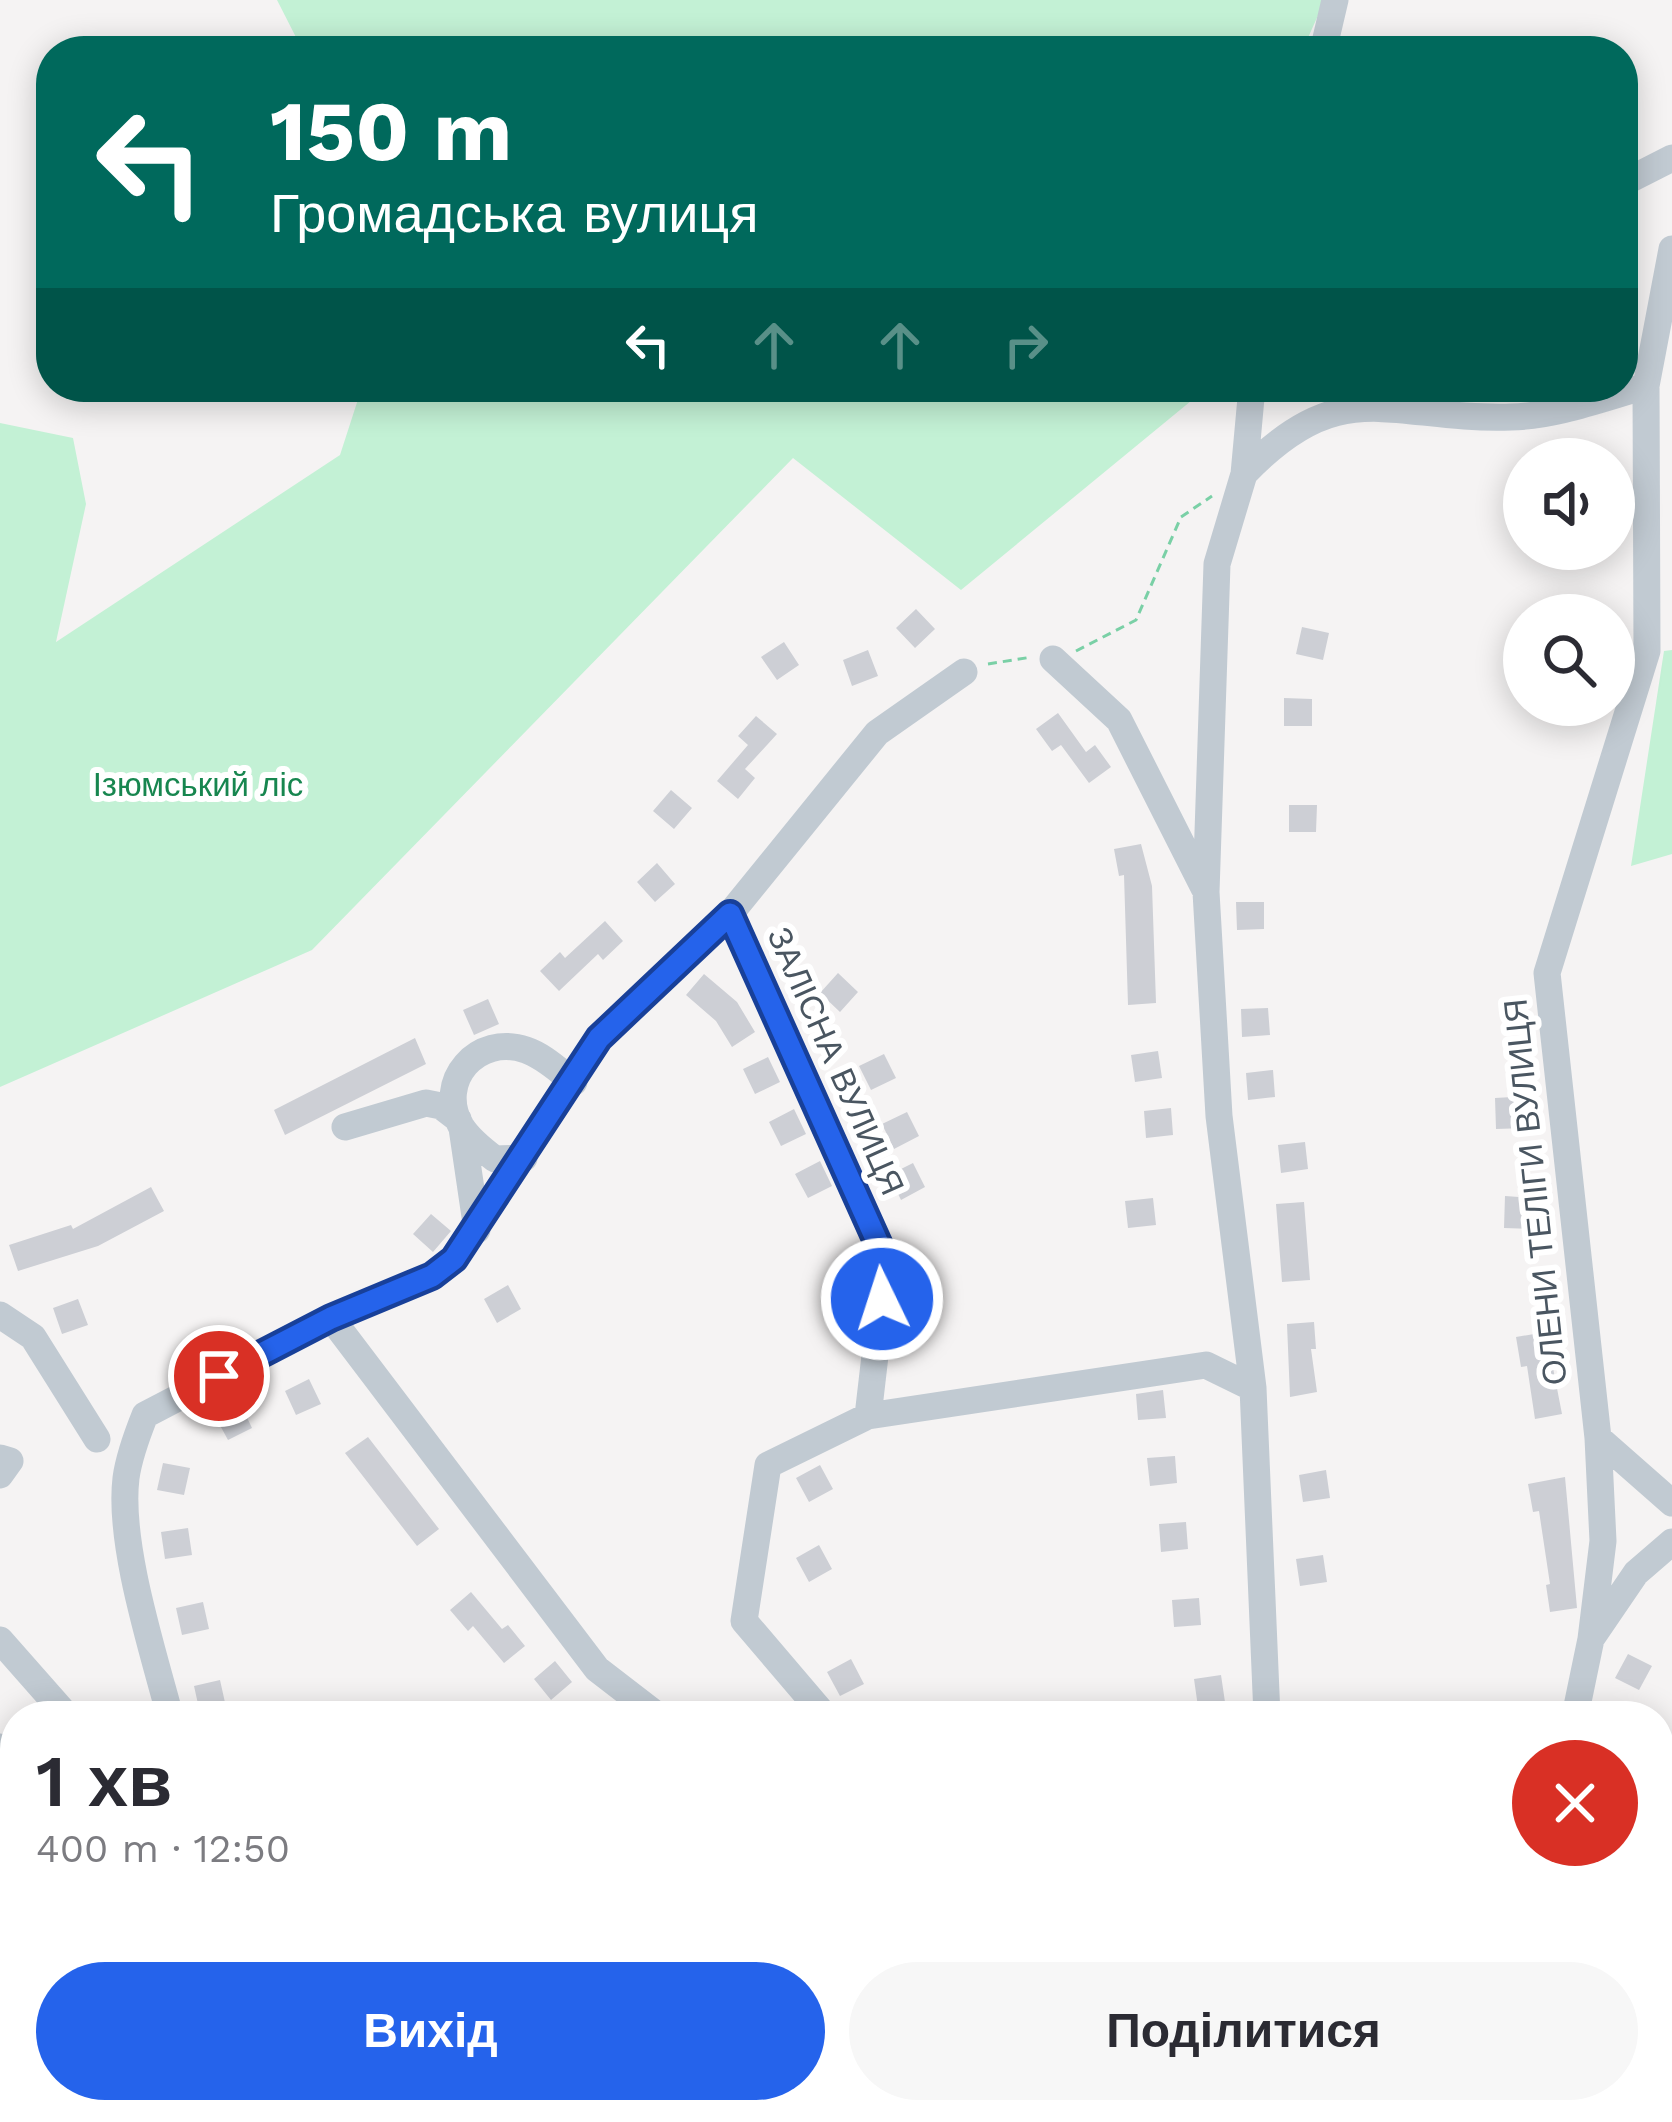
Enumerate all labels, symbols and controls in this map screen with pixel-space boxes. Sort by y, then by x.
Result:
text: 150 m [270,82,512,180]
icon: left [72,84,228,240]
text: Громадська вулиця [270,182,759,245]
icon: left [615,312,681,378]
icon: ahead [741,312,807,378]
icon: ahead [867,312,933,378]
icon: right [993,312,1059,378]
map controls [1503,438,1635,726]
button: sound [1503,438,1635,570]
button: search [1503,594,1635,726]
park label: Ізюмський ліс [93,765,303,804]
street label: ЗАЛІСНА ВУЛИЦЯ [759,921,913,1201]
street label: ОЛЕНИ ТЕЛІГИ ВУЛИЦЯ [1495,997,1575,1387]
position arrow [819,1236,945,1362]
pin [168,1325,270,1427]
icon: arrive [186,1343,252,1409]
text: 1 хв [36,1739,172,1823]
button: close [1512,1740,1638,1866]
text: 400 m · 12:50 [36,1826,290,1871]
button: Вихід [36,1962,825,2100]
button: Поділитися [849,1962,1638,2100]

